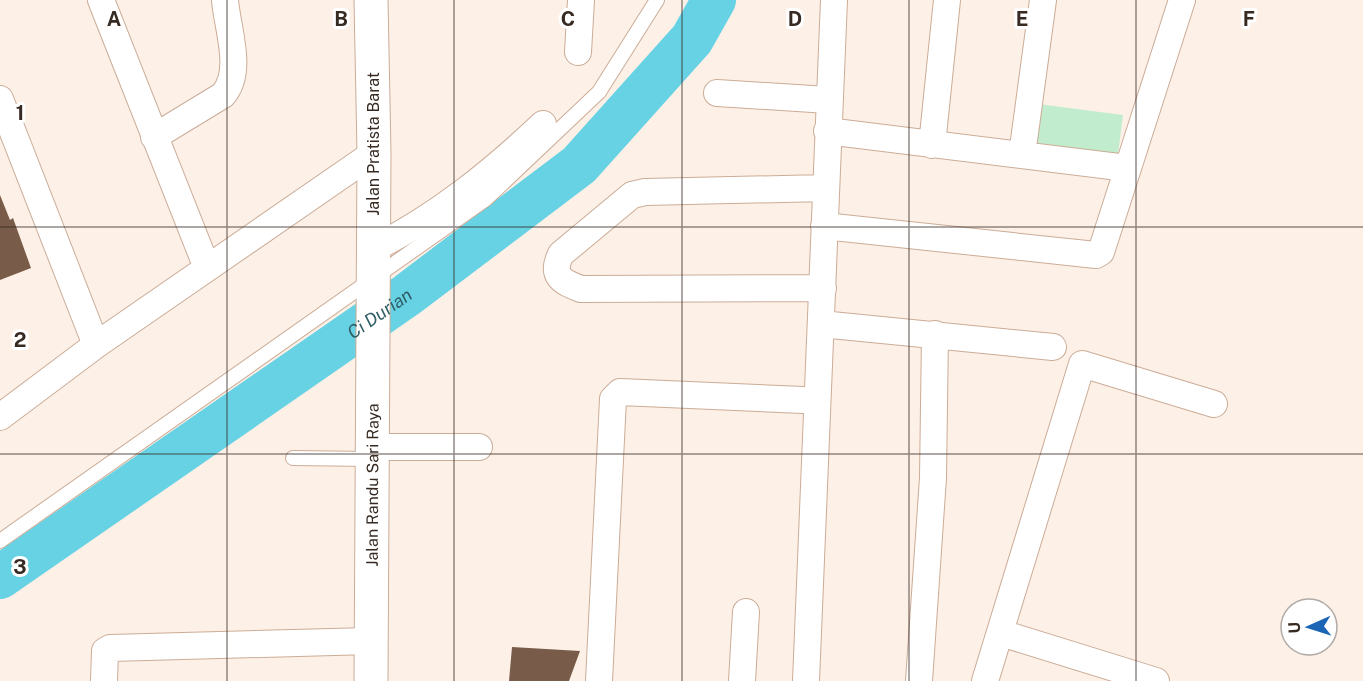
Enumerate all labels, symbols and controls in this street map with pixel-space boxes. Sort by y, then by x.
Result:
text: A [107,7,121,31]
text: B [334,7,348,31]
text: C [561,7,575,31]
text: D [788,7,802,31]
text: E [1016,7,1028,31]
text: F [1243,7,1255,31]
street label: Jalan Pratista Barat [364,72,383,216]
text: 1 [16,101,24,125]
water label: Ci Durian [343,284,416,343]
text: 2 [14,328,26,352]
street label: Jalan Randu Sari Raya [363,403,383,567]
text: 3 [13,555,27,579]
north arrow [1279,597,1339,657]
text: U [1285,621,1304,634]

